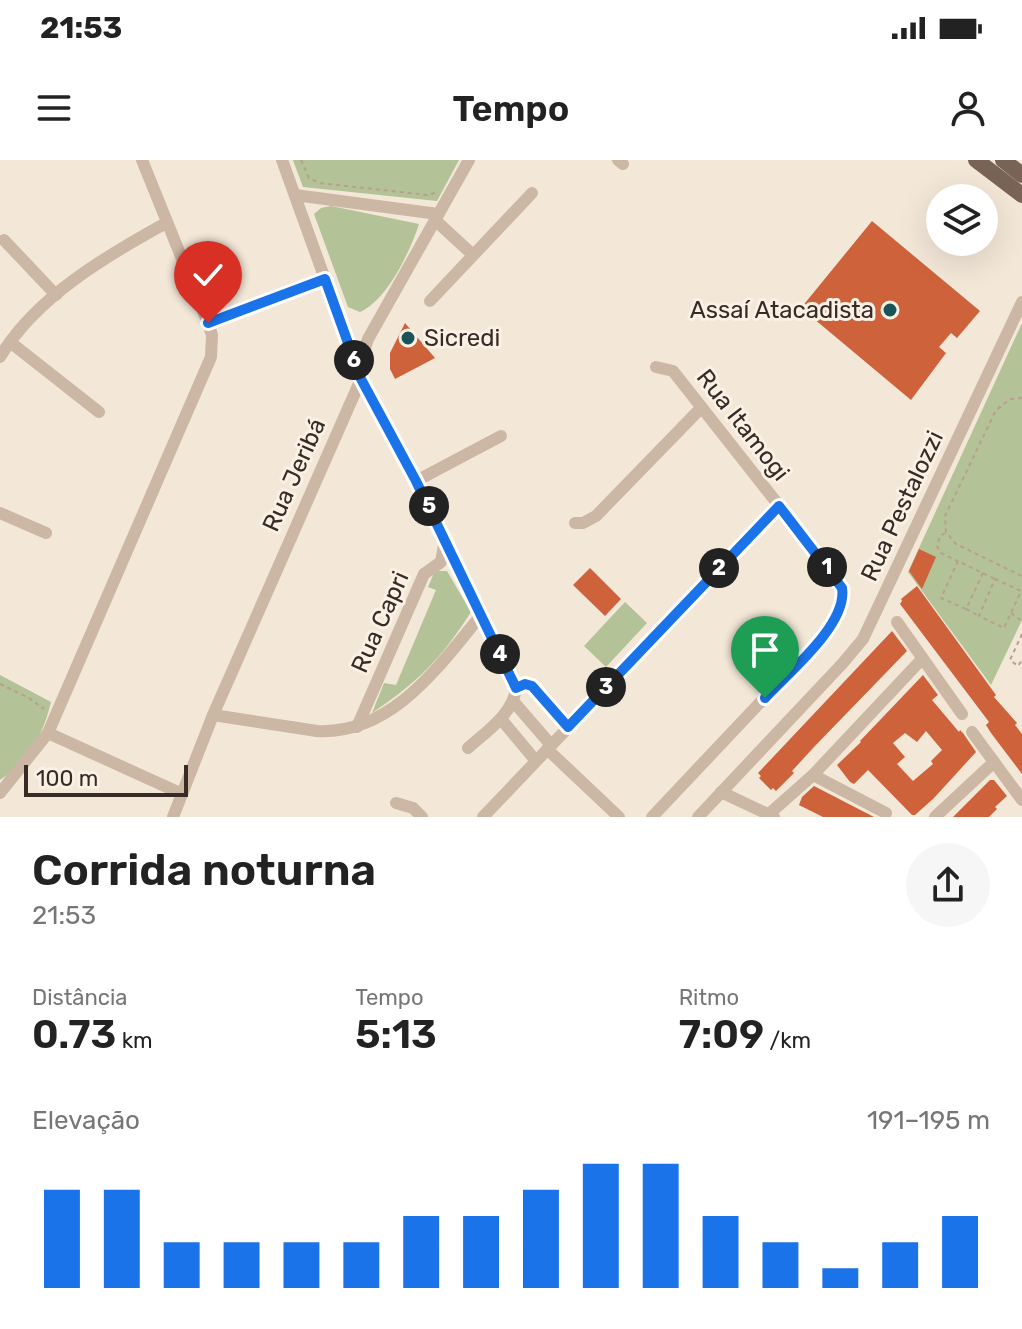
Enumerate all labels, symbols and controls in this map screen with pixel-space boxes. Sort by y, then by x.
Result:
text: 21:53 [40,10,122,46]
icon: menu [32,86,76,130]
icon: person [946,86,990,130]
text: Tempo [453,87,569,130]
map controls [926,184,998,256]
button: layers [926,184,998,256]
pin [174,241,242,323]
icon: check [186,253,230,297]
place label: Assaí Atacadista [690,296,874,324]
marker: Assaí Atacadista [881,301,899,319]
place label: Sicredi [424,324,500,352]
marker: Sicredi [399,329,417,347]
pin: 6 [334,340,374,380]
text: 6 [347,346,361,373]
street label: Rua Itamogi [691,364,795,486]
street label: Rua Jeribá [257,414,331,536]
street label: Rua Pestalozzi [855,426,949,586]
pin: 5 [409,486,449,526]
text: 5 [422,492,436,519]
pin: 1 [807,547,847,587]
pin: 2 [699,548,739,588]
text: 1 [822,553,832,580]
text: 2 [712,554,726,581]
street label: Rua Capri [345,567,415,677]
pin [731,616,799,698]
icon: arrive [743,628,787,672]
pin: 4 [480,634,520,674]
text: 4 [492,640,508,667]
pin: 3 [586,667,626,707]
text: 3 [599,673,613,700]
scale bar [24,761,188,797]
text: 100 m [36,765,98,792]
button: share [906,843,990,927]
text: Corrida noturna [32,844,376,896]
text: 21:53 [32,900,96,931]
text: Distância [32,984,127,1011]
text: Tempo [355,984,424,1011]
text: Ritmo [679,984,739,1011]
text: 0.73 [32,1011,116,1058]
text: 5:13 [355,1011,437,1058]
text: 7:09 [679,1011,764,1058]
text: km [116,1027,153,1054]
text: /km [764,1027,811,1054]
text: Elevação [32,1105,140,1136]
text: 191–195 m [867,1105,990,1136]

